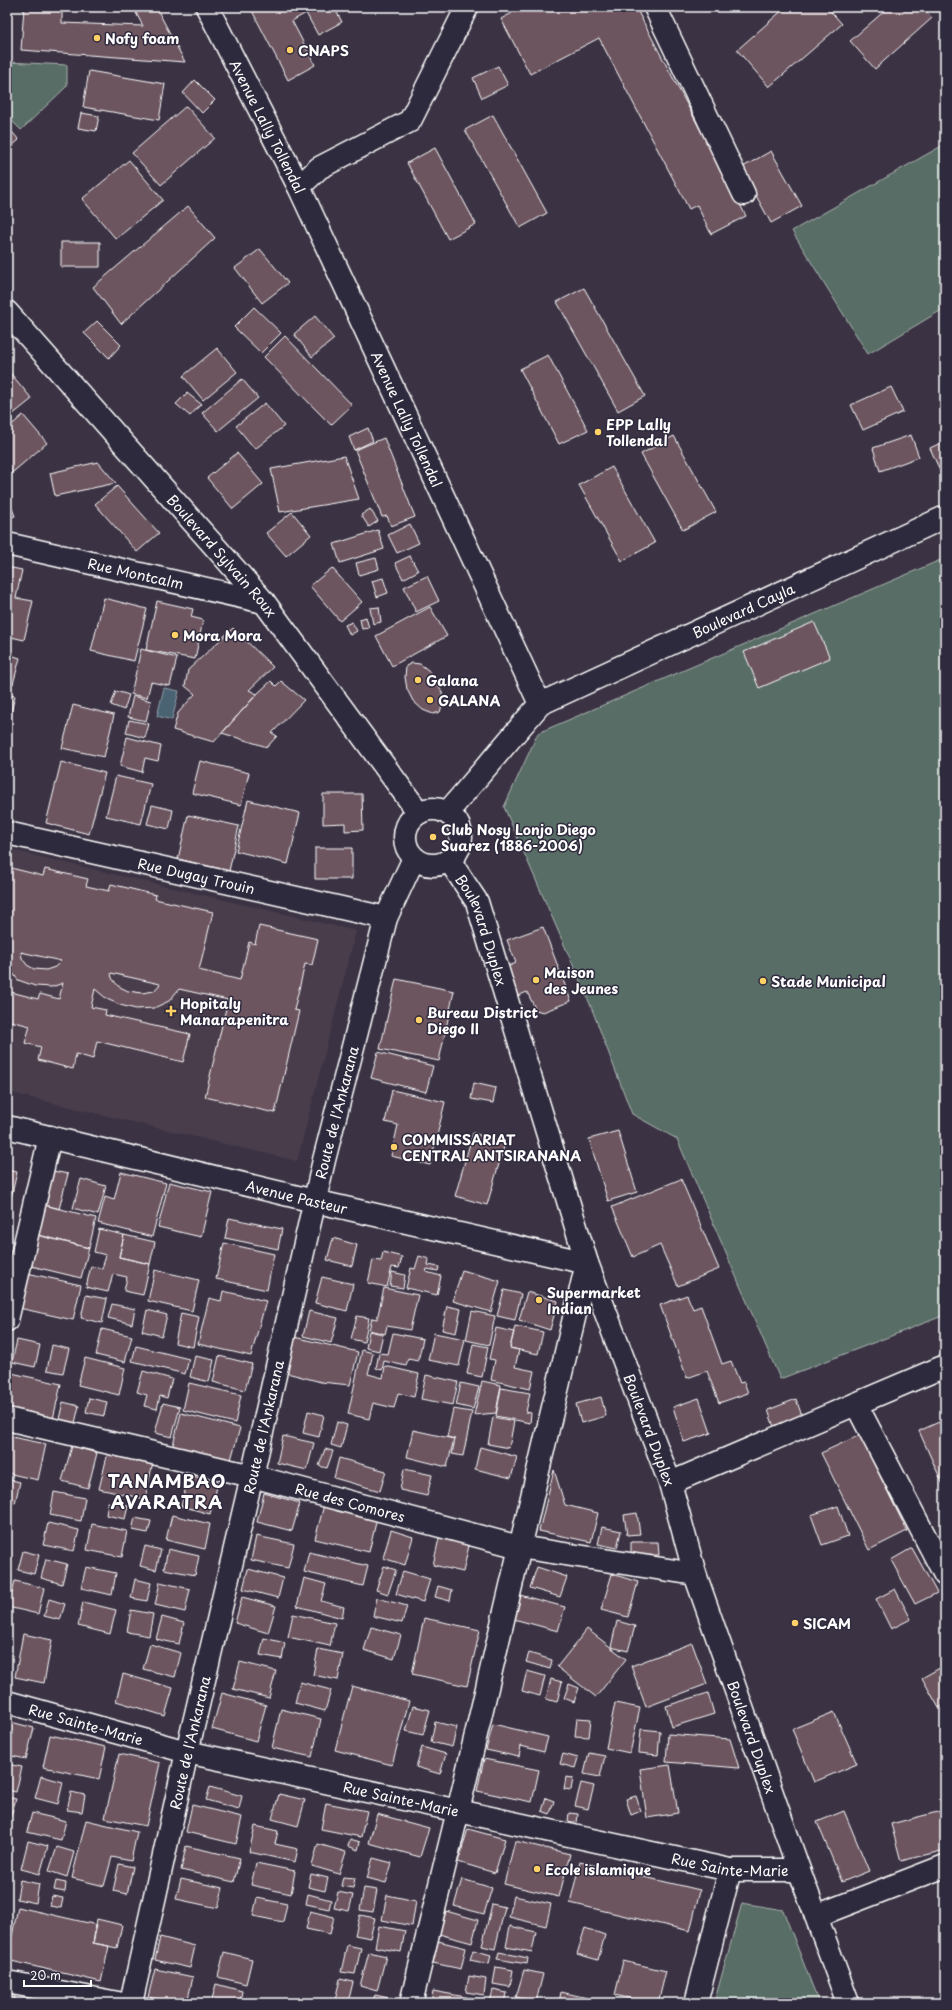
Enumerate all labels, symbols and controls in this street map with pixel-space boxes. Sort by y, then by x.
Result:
place label: Nofy foam [105,28,179,49]
marker: Nofy foam [92,33,102,43]
place label: CNAPS [298,40,349,61]
marker: CNAPS [285,45,295,55]
street label: Avenue Lally Tollendal [225,56,311,197]
street label: Avenue Lally Tollendal [366,347,448,490]
place label: EPP Lally Tollendal [606,414,671,451]
marker: EPP Lally Tollendal [593,427,603,437]
street label: Boulevard Sylvain Roux [162,489,282,621]
street label: Rue Montcalm [86,552,186,594]
street label: Boulevard Cayla [688,577,798,643]
place label: Mora Mora [183,625,263,646]
marker: Mora Mora [170,630,180,640]
place label: Galana [426,670,479,691]
marker: Galana [413,675,423,685]
place label: GALANA [438,690,500,711]
marker: GALANA [425,695,435,705]
place label: Club Nosy Lonjo Diego Suarez (1886-2006) [441,819,596,856]
marker: Club Nosy Lonjo Diego Suarez (1886-2006) [428,832,438,842]
street label: Rue Dugay Trouin [136,852,257,899]
street label: Boulevard Duplex [451,870,512,988]
place label: Maison des Jeunes [544,962,619,999]
place label: Stade Municipal [771,971,886,992]
marker: Maison des Jeunes [531,975,541,985]
marker: Stade Municipal [758,976,768,986]
place label: Hopitaly Manarapenitra [180,993,289,1030]
place label: Bureau District Diego II [427,1002,538,1039]
marker: Hopitaly Manarapenitra [165,1005,177,1017]
marker: Bureau District Diego II [414,1015,424,1025]
street label: Route de l'Ankarana [310,1043,363,1181]
place label: COMMISSARIAT CENTRAL ANTSIRANANA [402,1129,581,1166]
marker: COMMISSARIAT CENTRAL ANTSIRANANA [389,1142,399,1152]
street label: Avenue Pasteur [244,1174,350,1219]
place label: Supermarket Indian [547,1282,641,1319]
marker: Supermarket Indian [534,1295,544,1305]
street label: Route de l'Ankarana [238,1358,289,1496]
street label: Boulevard Duplex [619,1371,681,1489]
district label: TANAMBAO AVARATRA [108,1467,226,1515]
street label: Rue des Comores [293,1477,407,1527]
place label: SICAM [803,1613,851,1634]
marker: SICAM [790,1618,800,1628]
street label: Route de l'Ankarana [164,1673,215,1811]
street label: Boulevard Duplex [723,1677,782,1796]
street label: Rue Sainte-Marie [26,1698,146,1750]
street label: Rue Sainte-Marie [341,1776,461,1821]
street label: Rue Sainte-Marie [670,1847,789,1881]
place label: Ecole islamique [545,1859,651,1880]
marker: Ecole islamique [532,1864,542,1874]
scale bar [24,1962,91,1988]
text: 20 m [30,1966,61,1984]

